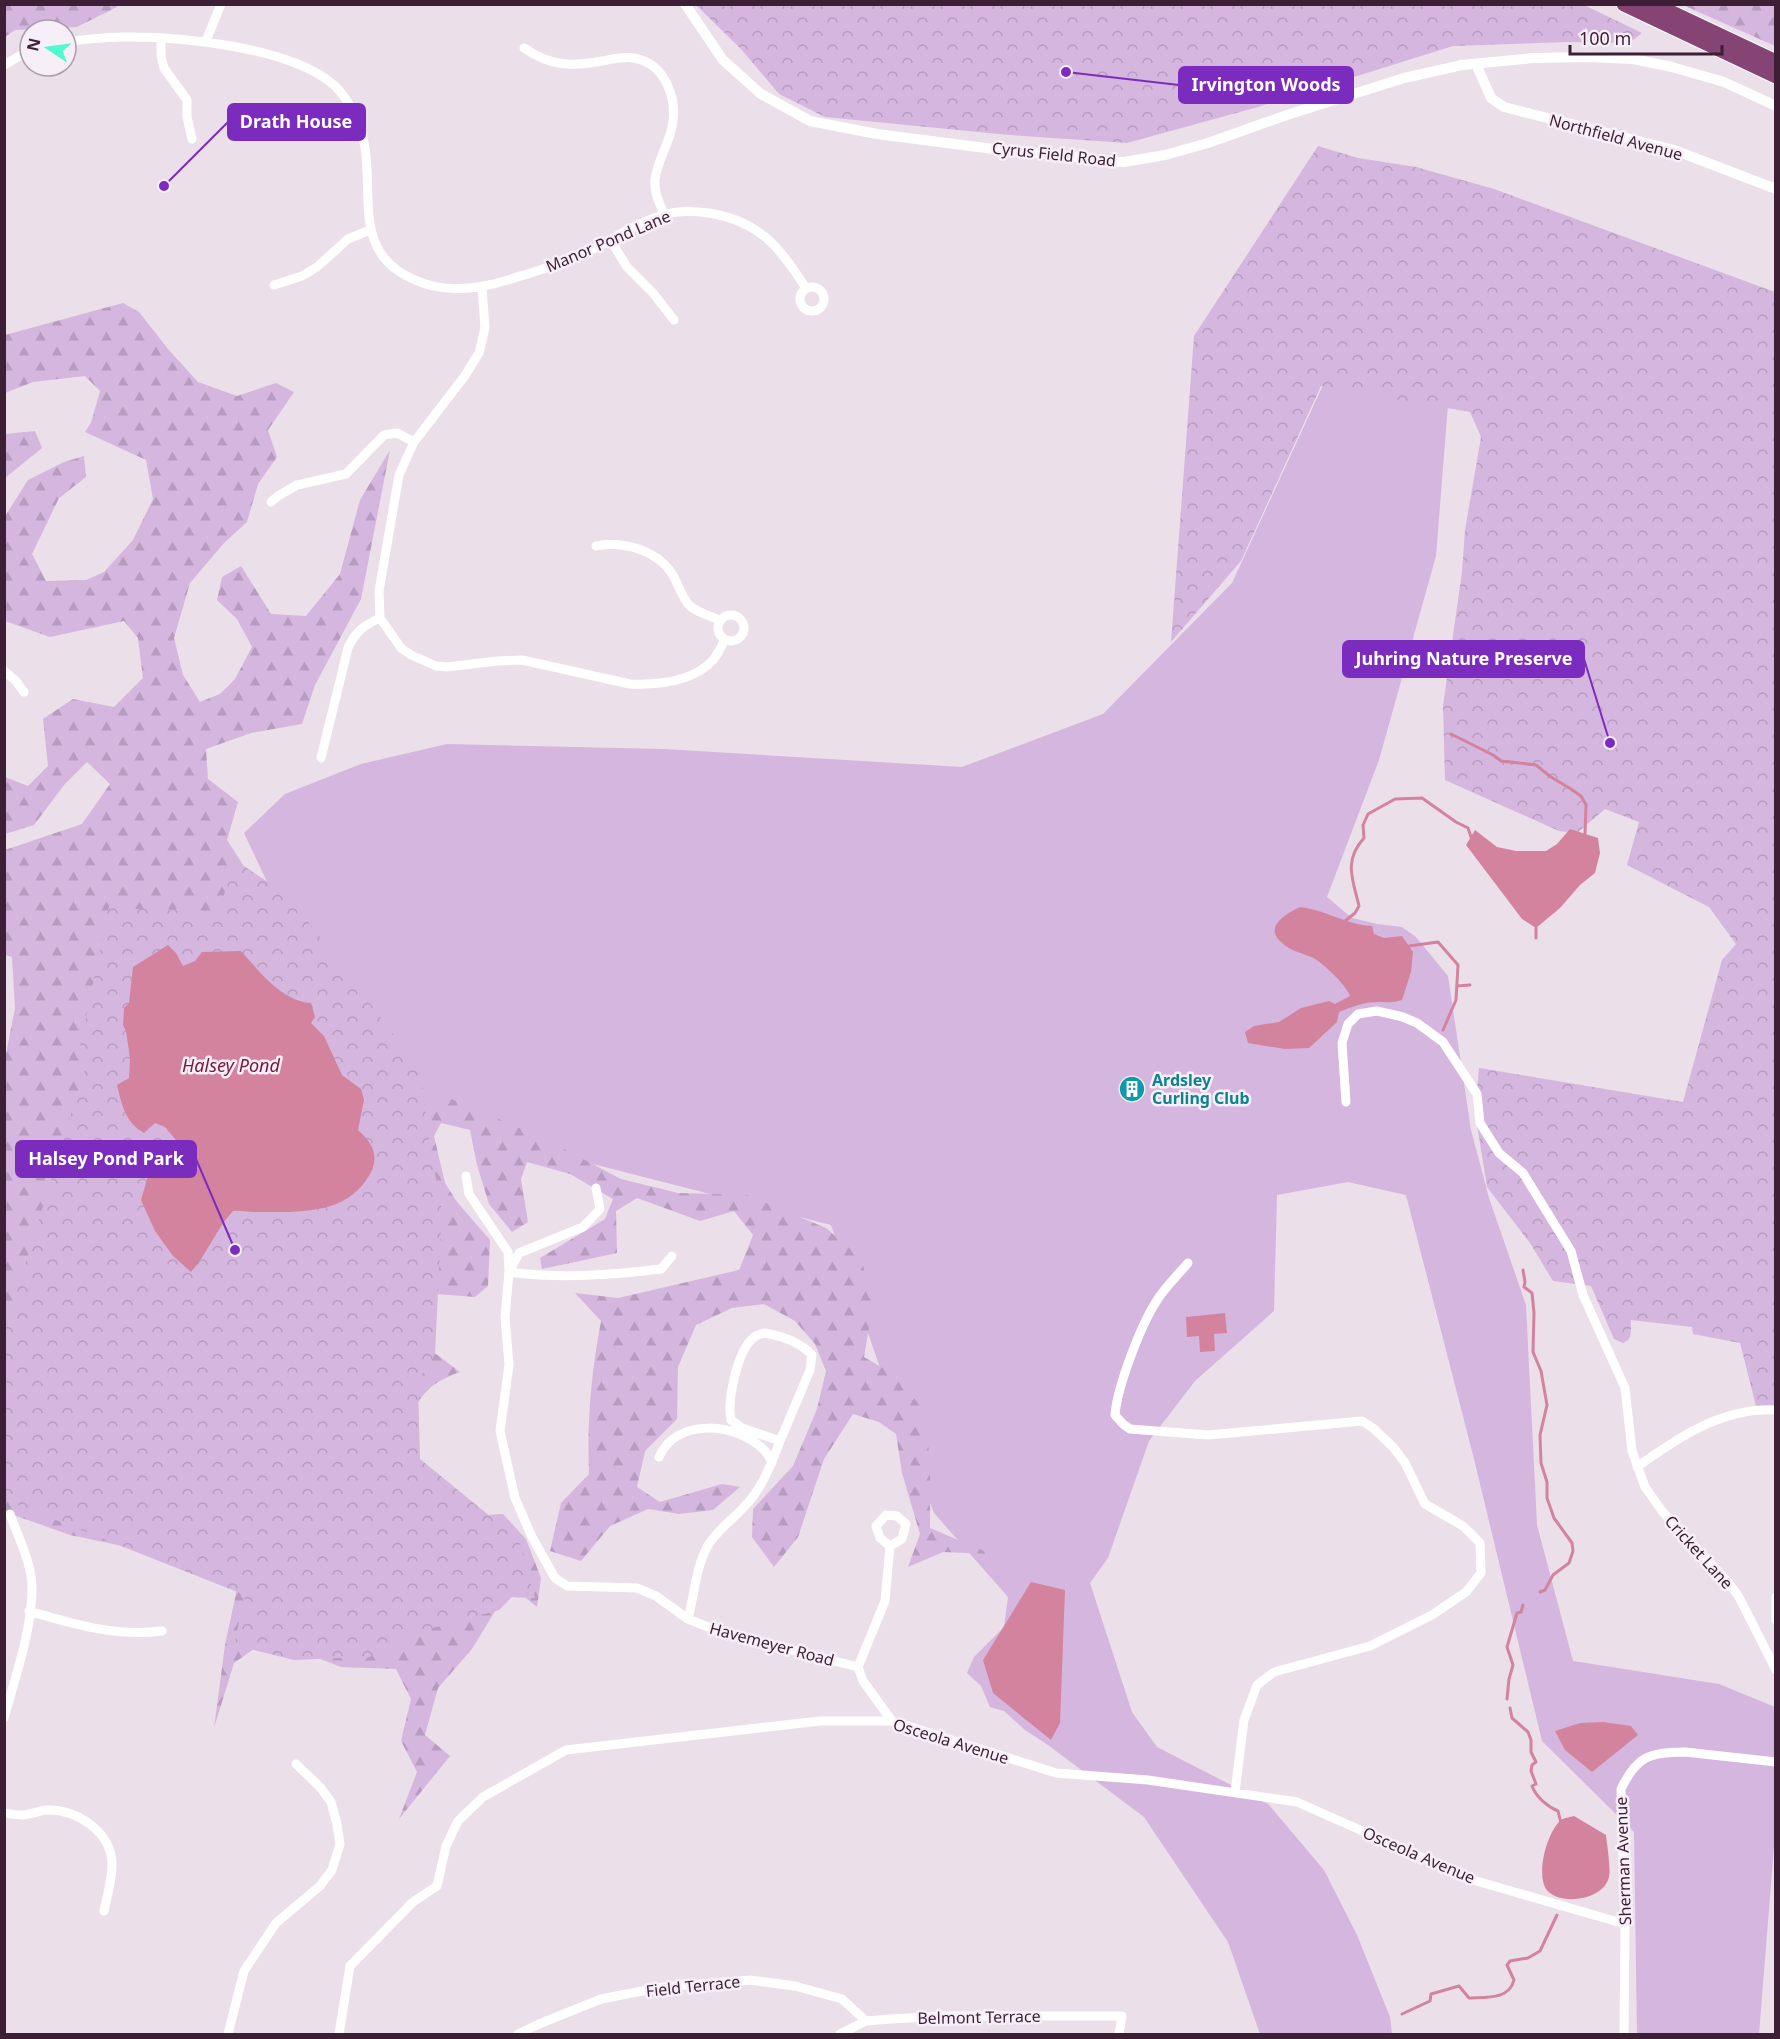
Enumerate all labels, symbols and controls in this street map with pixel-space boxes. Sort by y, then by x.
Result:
north arrow [18,18,78,78]
scale bar [1570,18,1722,56]
text: 100 m [1579,26,1631,50]
text: N [21,36,46,53]
callout: Irvington Woods [1179,67,1353,103]
text: Irvington Woods [1191,72,1341,96]
callout: Drath House [228,104,365,140]
text: Drath House [240,109,352,133]
street label: Northfield Avenue [1547,109,1685,165]
street label: Cyrus Field Road [991,137,1117,171]
street label: Manor Pond Lane [542,205,674,277]
callout: Juhring Nature Preserve [1343,641,1584,677]
text: Juhring Nature Preserve [1353,646,1573,670]
water label: Halsey Pond [182,1053,280,1077]
place label: Ardsley Curling Club [1152,1069,1250,1109]
building icon: Ardsley Curling Club [1117,1074,1147,1104]
callout: Halsey Pond Park [16,1141,196,1177]
text: Halsey Pond Park [28,1146,185,1170]
street label: Cricket Lane [1660,1510,1738,1594]
street label: Havemeyer Road [707,1617,837,1671]
street label: Osceola Avenue [890,1713,1012,1769]
street label: Sherman Avenue [1610,1796,1636,1926]
street label: Osceola Avenue [1359,1821,1479,1889]
street label: Field Terrace [645,1970,741,2002]
street label: Belmont Terrace [917,2005,1041,2029]

